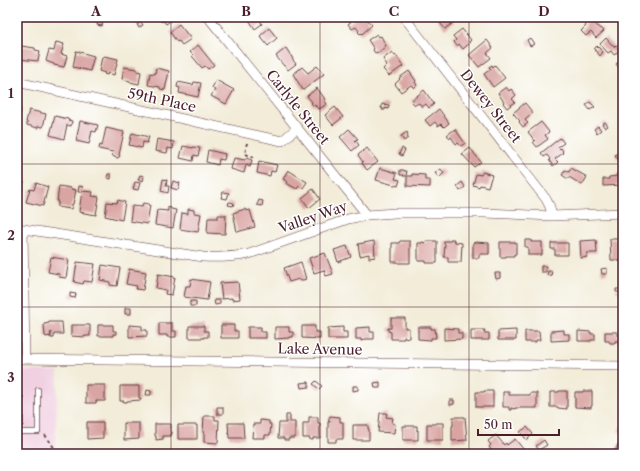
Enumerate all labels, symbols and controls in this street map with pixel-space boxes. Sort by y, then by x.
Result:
text: A [90,3,102,19]
text: B [241,3,251,19]
text: C [389,3,399,19]
text: D [538,3,550,19]
street label: Carlyle Street [262,66,334,148]
street label: Dewey Street [457,66,525,146]
street label: 59th Place [126,84,198,116]
text: 1 [8,85,14,101]
street label: Valley Way [275,197,350,237]
text: 2 [7,227,15,243]
street label: Lake Avenue [277,339,363,359]
text: 3 [7,369,15,385]
scale bar [478,411,559,437]
text: 50 m [484,417,513,432]

